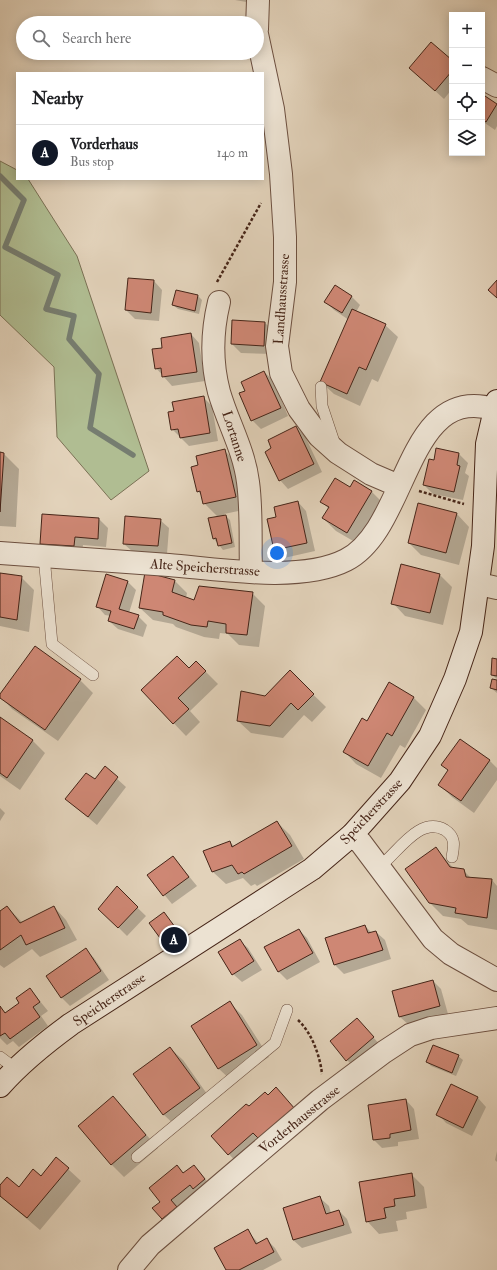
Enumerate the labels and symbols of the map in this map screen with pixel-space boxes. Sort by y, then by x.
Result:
street label: Landhausstrasse [270,253,293,345]
street label: Lortanne [218,408,251,464]
your location [267,543,287,563]
street label: Alte Speicherstrasse [148,555,261,581]
street label: Speicherstrasse [336,775,407,849]
pin: A [161,925,187,955]
street label: Speicherstrasse [70,969,150,1031]
street label: Vorderhausstrasse [255,1081,343,1157]

